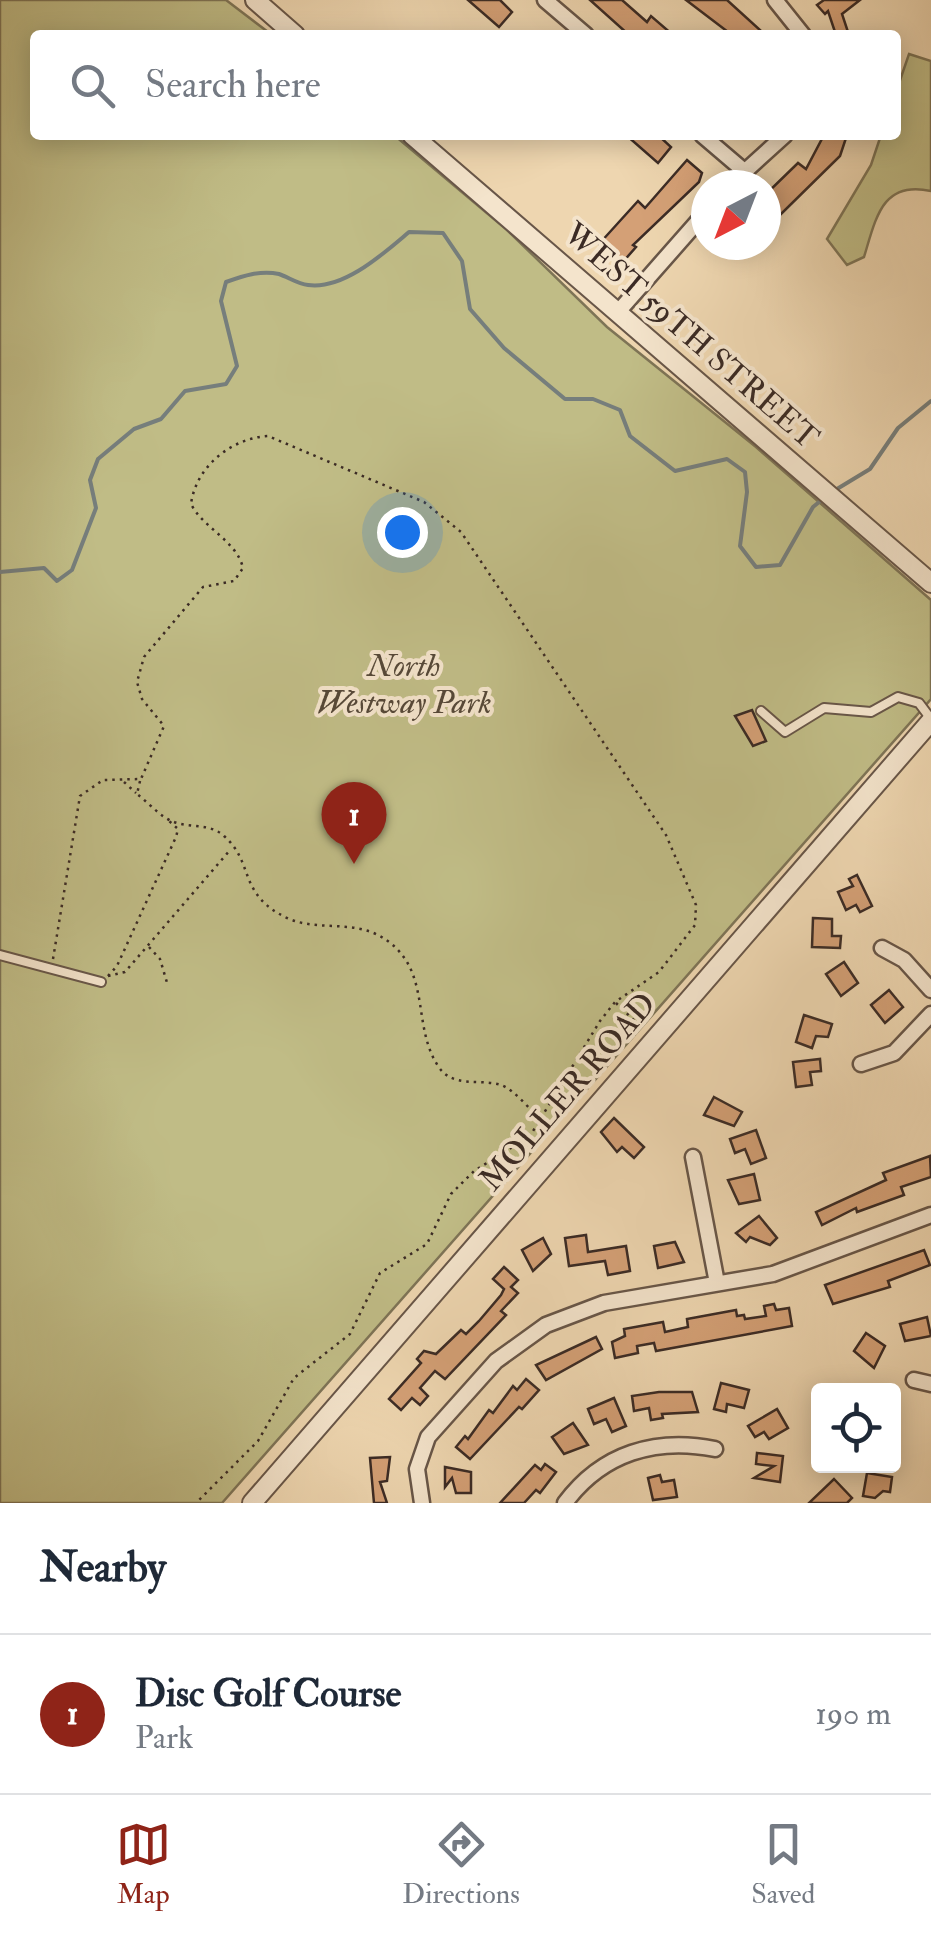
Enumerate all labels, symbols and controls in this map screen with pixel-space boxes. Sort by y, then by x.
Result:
search box [30,30,901,140]
icon: search [65,58,120,113]
text: Search here [145,61,321,109]
north arrow [691,170,781,260]
street label: WEST 59TH STREET [554,214,827,458]
your location [377,507,428,558]
park label: North Westway Park [316,646,492,723]
pin: 1 [322,782,386,864]
street label: MOLLER ROAD [471,985,665,1199]
map controls [811,1383,901,1473]
button: locate [811,1383,901,1473]
text: Nearby [40,1542,166,1594]
text: Disc Golf Course [135,1670,401,1718]
text: 1 [67,1694,78,1734]
text: 190 m [815,1694,891,1734]
text: Park [135,1718,193,1758]
tab: Map [116,1817,171,1912]
tab: Directions [402,1817,520,1912]
tab: Saved [751,1817,815,1912]

